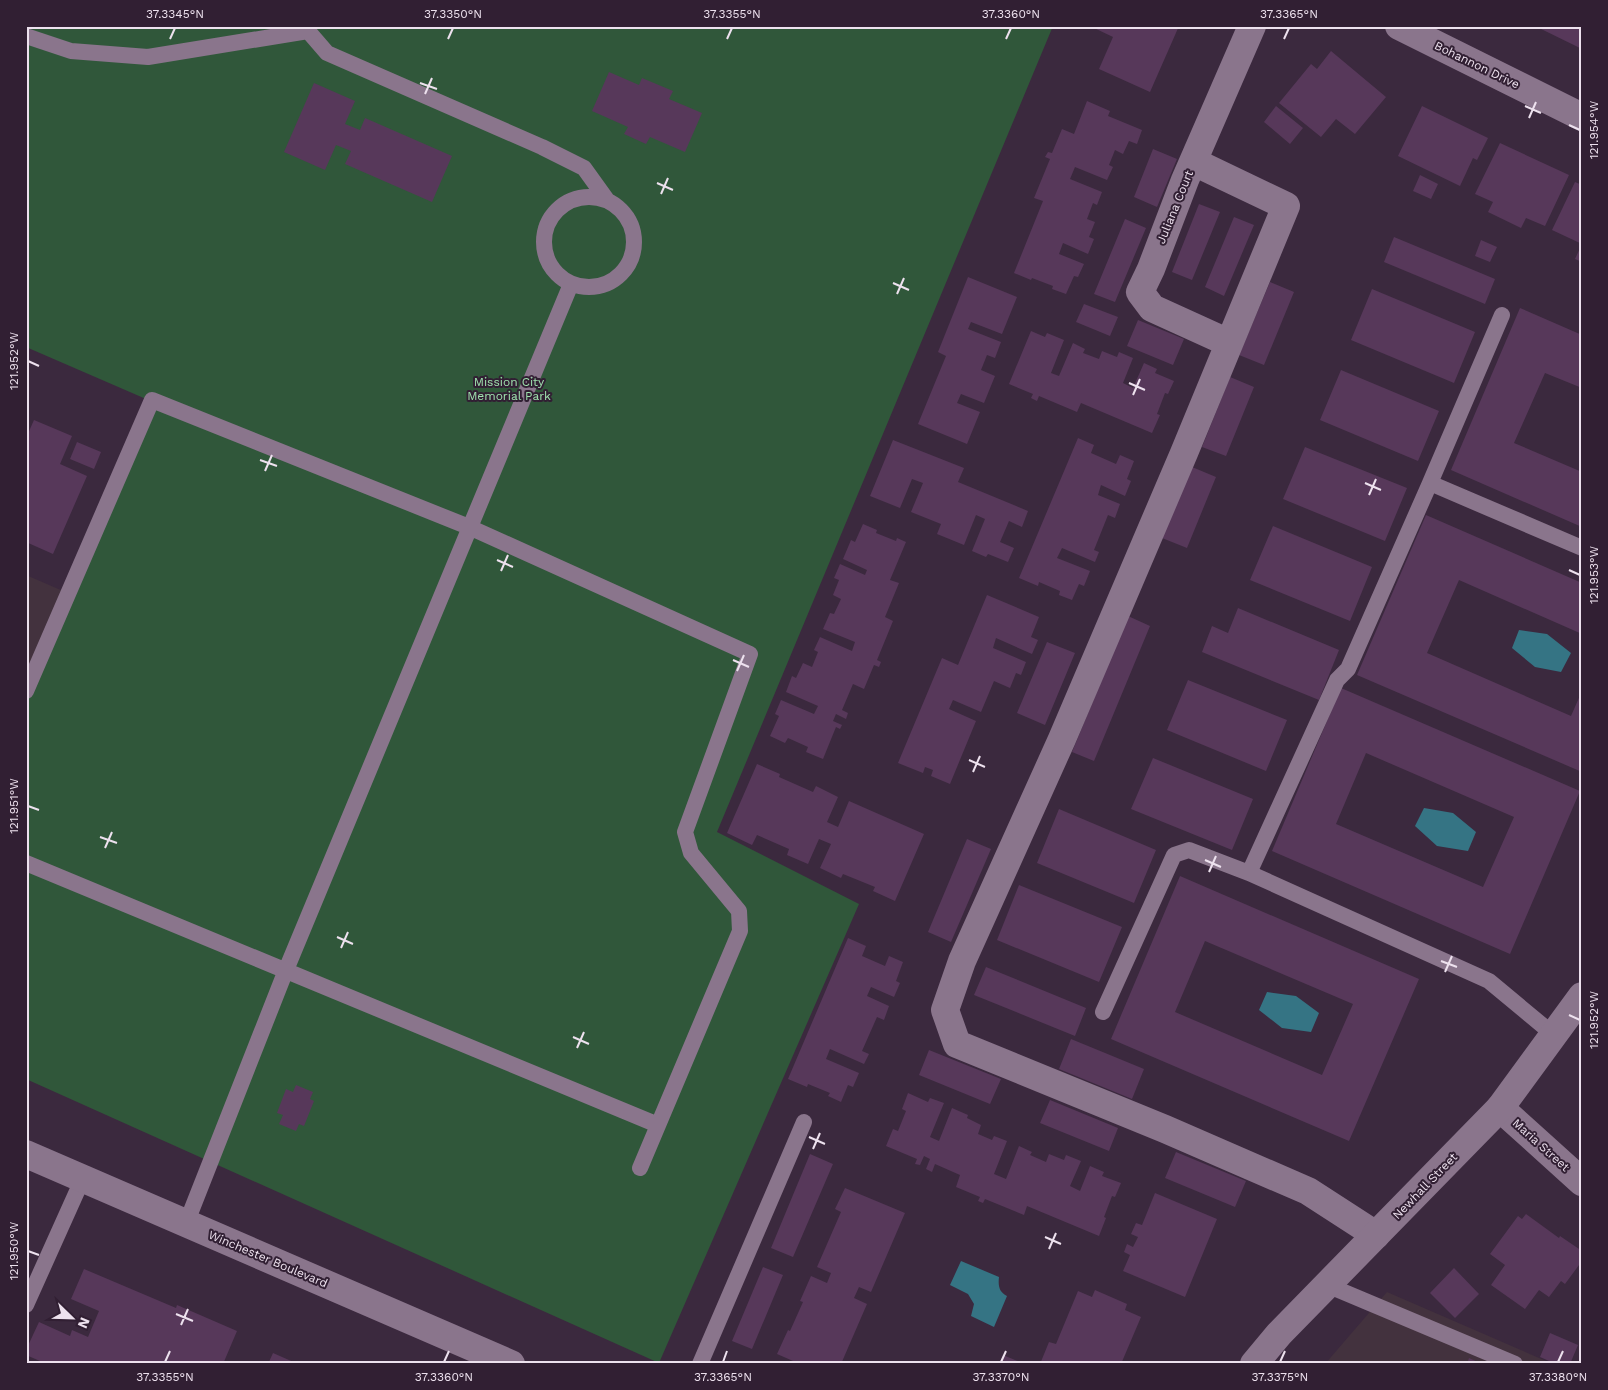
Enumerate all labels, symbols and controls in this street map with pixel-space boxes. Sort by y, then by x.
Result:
text: 37.3345°N [146,7,204,21]
text: 37.3350°N [424,7,482,21]
text: 37.3355°N [703,7,761,21]
text: 37.3360°N [982,7,1040,21]
text: 37.3365°N [1260,7,1318,21]
street label: Bohannon Drive [1432,38,1522,92]
text: 121.954°W [1587,100,1601,159]
street label: Juliana Court [1154,168,1196,246]
text: 121.952°W [7,332,21,390]
park label: Mission City Memorial Park [467,375,551,403]
text: 121.953°W [1587,546,1601,604]
text: 121.951°W [7,778,21,834]
text: 121.952°W [1587,991,1601,1049]
street label: Maria Street [1510,1116,1572,1174]
street label: Newhall Street [1390,1150,1460,1222]
text: 121.950°W [7,1221,21,1280]
street label: Winchester Boulevard [206,1228,330,1290]
north arrow [48,1292,98,1342]
text: N [75,1315,93,1331]
text: 37.3355°N [136,1370,194,1384]
text: 37.3360°N [415,1370,473,1384]
text: 37.3365°N [694,1370,752,1384]
text: 37.3370°N [972,1370,1030,1384]
text: 37.3375°N [1252,1370,1308,1384]
text: 37.3380°N [1529,1370,1587,1384]

